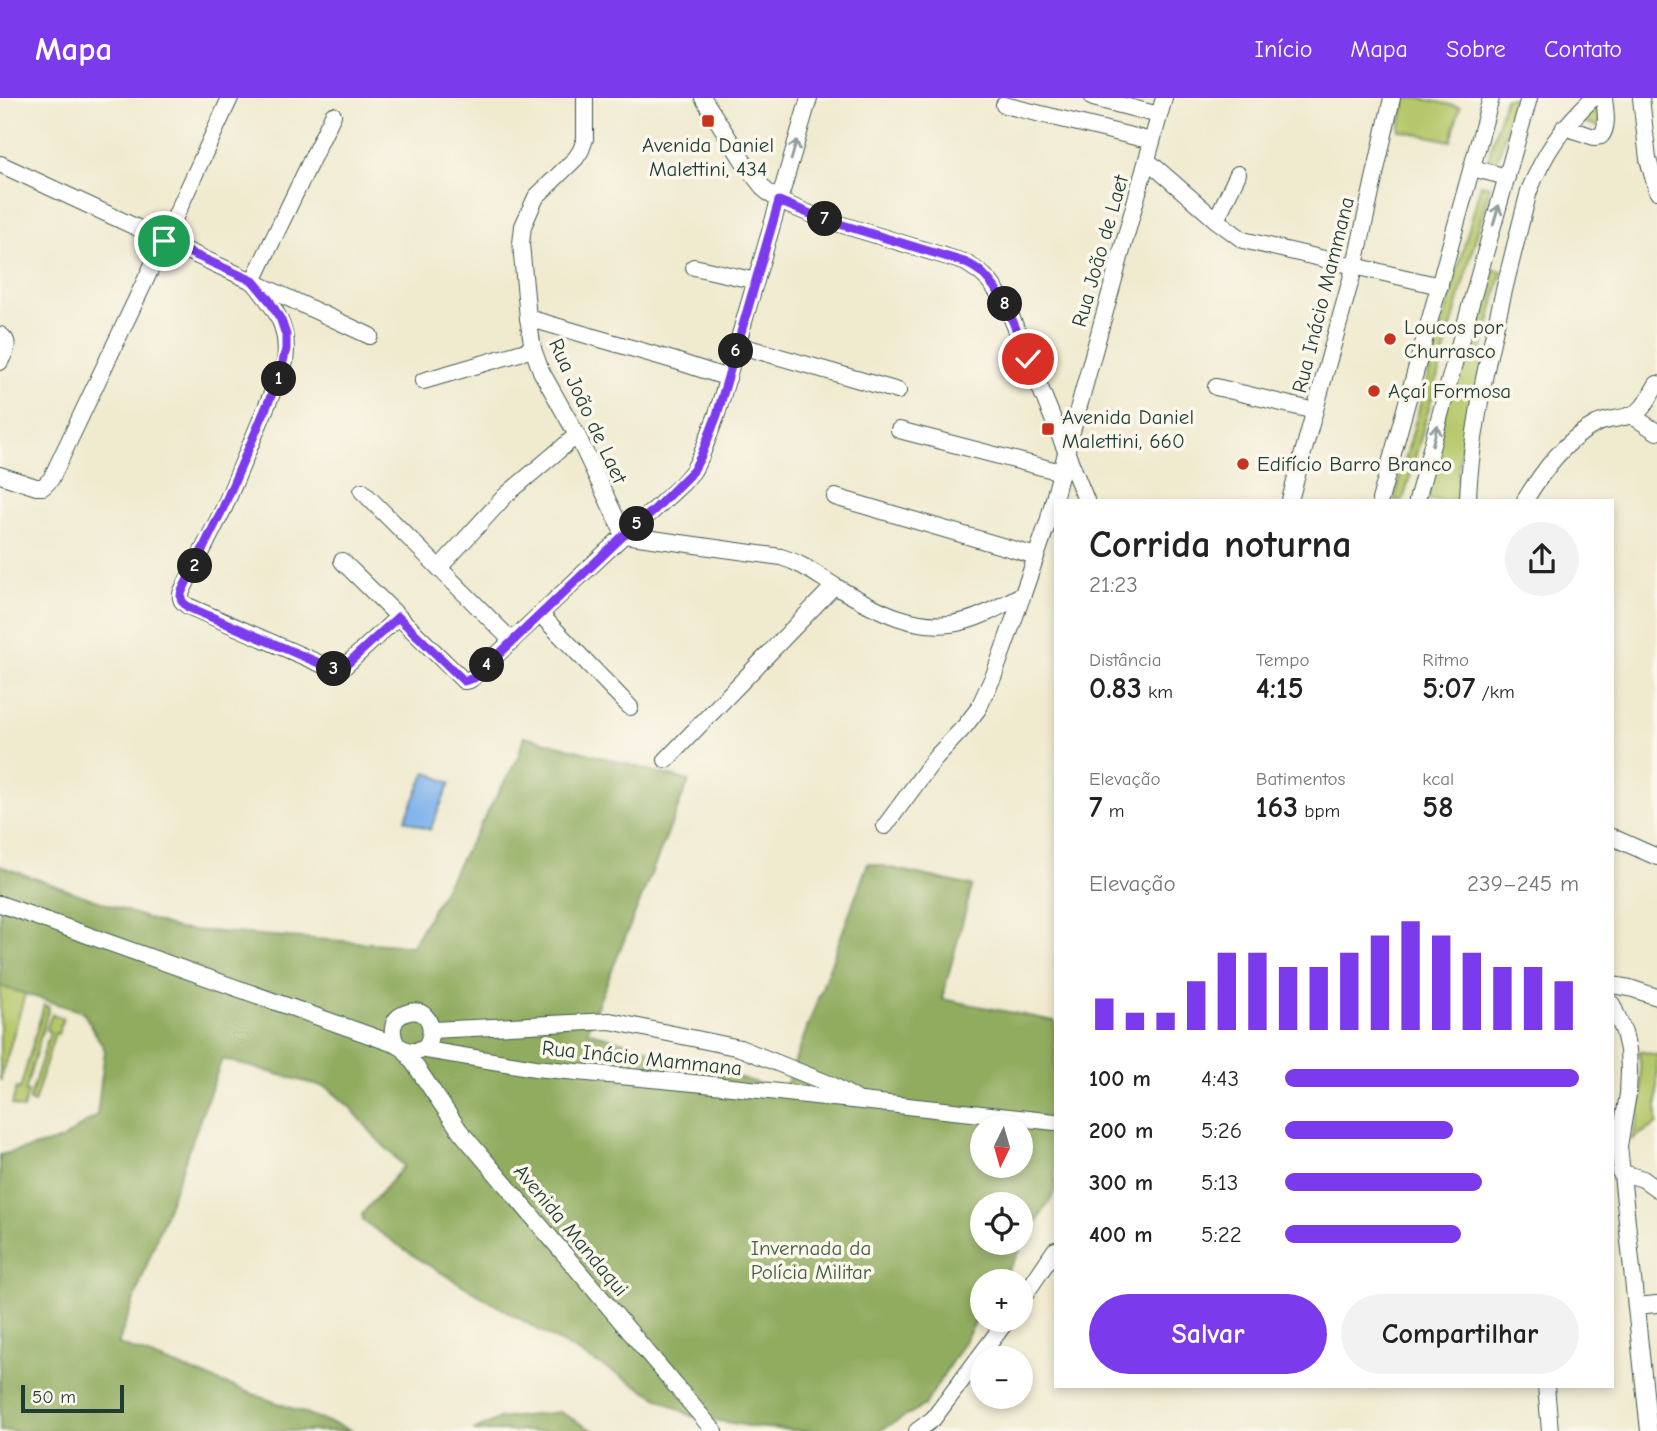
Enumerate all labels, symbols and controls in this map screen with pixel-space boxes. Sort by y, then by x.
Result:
text: Mapa [35,30,112,68]
text: Início [1254,35,1312,63]
text: Mapa [1350,35,1408,63]
text: Sobre [1446,35,1506,63]
text: Contato [1544,35,1622,63]
marker: Avenida Daniel Malettini, 434 [700,113,716,129]
place label: Avenida Daniel Malettini, 434 [642,133,774,181]
one-way arrow [788,139,801,161]
street label: Rua João de Laet [1067,171,1133,330]
street label: Rua Inácio Mammana [1287,194,1359,396]
pin: 7 [808,202,842,236]
one-way arrow [1490,205,1503,227]
text: 7 [820,207,829,229]
pin [134,211,194,271]
icon: arrive [145,222,183,260]
pin: 8 [988,286,1023,322]
text: 8 [1000,292,1009,314]
place label: Loucos por Churrasco [1404,315,1504,363]
pin [998,329,1058,389]
marker: Loucos por Churrasco [1382,331,1398,347]
pin: 6 [718,334,754,368]
street label: Rua João de Laet [544,335,632,488]
text: 6 [731,339,740,361]
icon: check [1009,340,1047,378]
pin: 1 [262,362,296,396]
text: 1 [275,367,282,389]
place label: Açaí Formosa [1388,379,1511,403]
marker: Açaí Formosa [1366,383,1382,399]
place label: Avenida Daniel Malettini, 660 [1062,405,1194,453]
marker: Avenida Daniel Malettini, 660 [1040,421,1056,437]
one-way arrow [1429,424,1442,446]
place label: Edifício Barro Branco [1257,452,1452,476]
marker: Edifício Barro Branco [1235,456,1251,472]
pin: 5 [620,506,654,542]
text: 5 [631,512,642,534]
button: share [1505,522,1579,596]
text: Corrida noturna [1089,523,1352,567]
pin: 2 [178,548,212,584]
text: 2 [190,554,199,576]
text: 21:23 [1089,571,1138,598]
pin: 4 [470,648,504,682]
text: Distância [1089,649,1162,671]
text: Tempo [1256,649,1309,671]
text: Ritmo [1422,649,1469,671]
pin: 3 [316,652,352,686]
text: 4 [482,653,491,675]
text: 3 [329,657,338,679]
text: 0.83 [1089,671,1142,706]
text: 4:15 [1256,671,1304,706]
text: 5:07 [1422,671,1475,706]
text: km [1142,681,1173,703]
text: /km [1475,681,1515,703]
text: Elevação [1089,768,1161,790]
text: Batimentos [1256,768,1345,790]
text: kcal [1422,768,1454,790]
text: 7 [1089,790,1103,825]
text: 163 [1256,790,1298,825]
text: 58 [1422,790,1454,825]
text: m [1103,800,1125,822]
text: bpm [1298,800,1340,822]
text: Elevação [1089,870,1176,897]
text: 239–245 m [1467,870,1579,897]
street label: Rua Inácio Mammana [541,1036,743,1080]
text: 100 m [1089,1065,1151,1092]
text: 4:43 [1201,1065,1239,1092]
north arrow [970,1115,1032,1178]
map controls [970,1115,1033,1409]
text: 200 m [1089,1117,1153,1144]
text: 5:26 [1201,1117,1242,1144]
street label: Avenida Mandaqui [509,1159,633,1301]
text: 300 m [1089,1169,1153,1196]
text: 5:13 [1201,1169,1238,1196]
button: locate [970,1192,1033,1255]
text: 400 m [1089,1221,1153,1248]
text: 5:22 [1201,1221,1242,1248]
park label: Invernada da Polícia Militar [751,1236,872,1284]
button: + [970,1269,1033,1332]
button: Salvar [1089,1294,1327,1374]
button: Compartilhar [1341,1294,1579,1374]
button: − [970,1346,1033,1409]
scale bar [21,1382,124,1414]
text: 50 m [32,1386,76,1408]

